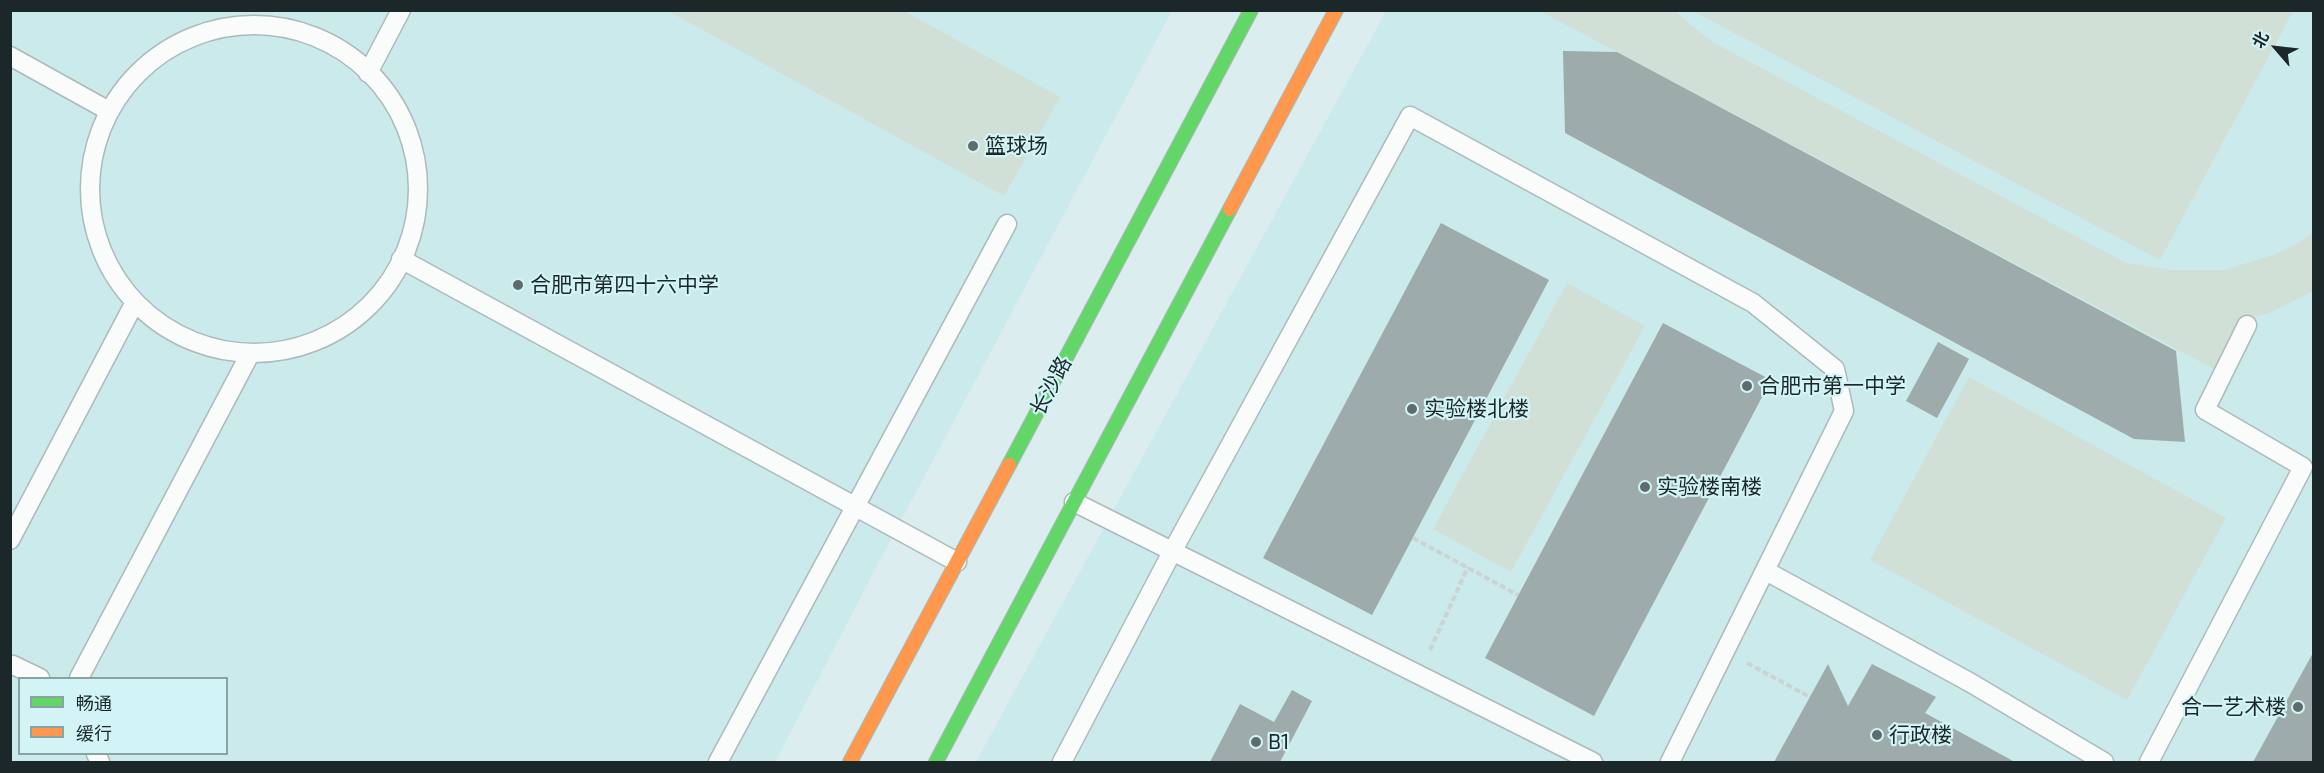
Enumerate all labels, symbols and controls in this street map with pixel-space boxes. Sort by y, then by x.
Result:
north arrow [2246,18,2306,78]
text: 北 [2248,28,2272,51]
place label: 篮球场 [985,133,1048,159]
marker: 篮球场 [966,139,980,153]
place label: 合肥市第四十六中学 [530,272,719,298]
marker: 合肥市第四十六中学 [511,278,525,292]
street label: 长沙路 [1025,352,1077,420]
place label: 合肥市第一中学 [1759,373,1906,399]
marker: 合肥市第一中学 [1740,379,1754,393]
place label: 实验楼北楼 [1424,396,1529,422]
marker: 实验楼北楼 [1405,402,1419,416]
place label: 实验楼南楼 [1657,474,1762,500]
marker: 实验楼南楼 [1638,480,1652,494]
legend [18,677,228,755]
text: 畅通 [76,692,112,714]
place label: 合一艺术楼 [2181,694,2286,720]
marker: 合一艺术楼 [2291,700,2305,714]
text: 缓行 [76,722,112,744]
place label: 行政楼 [1889,722,1952,748]
marker: 行政楼 [1870,728,1884,742]
place label: B1 [1268,729,1289,755]
marker: B1 [1249,735,1263,749]

